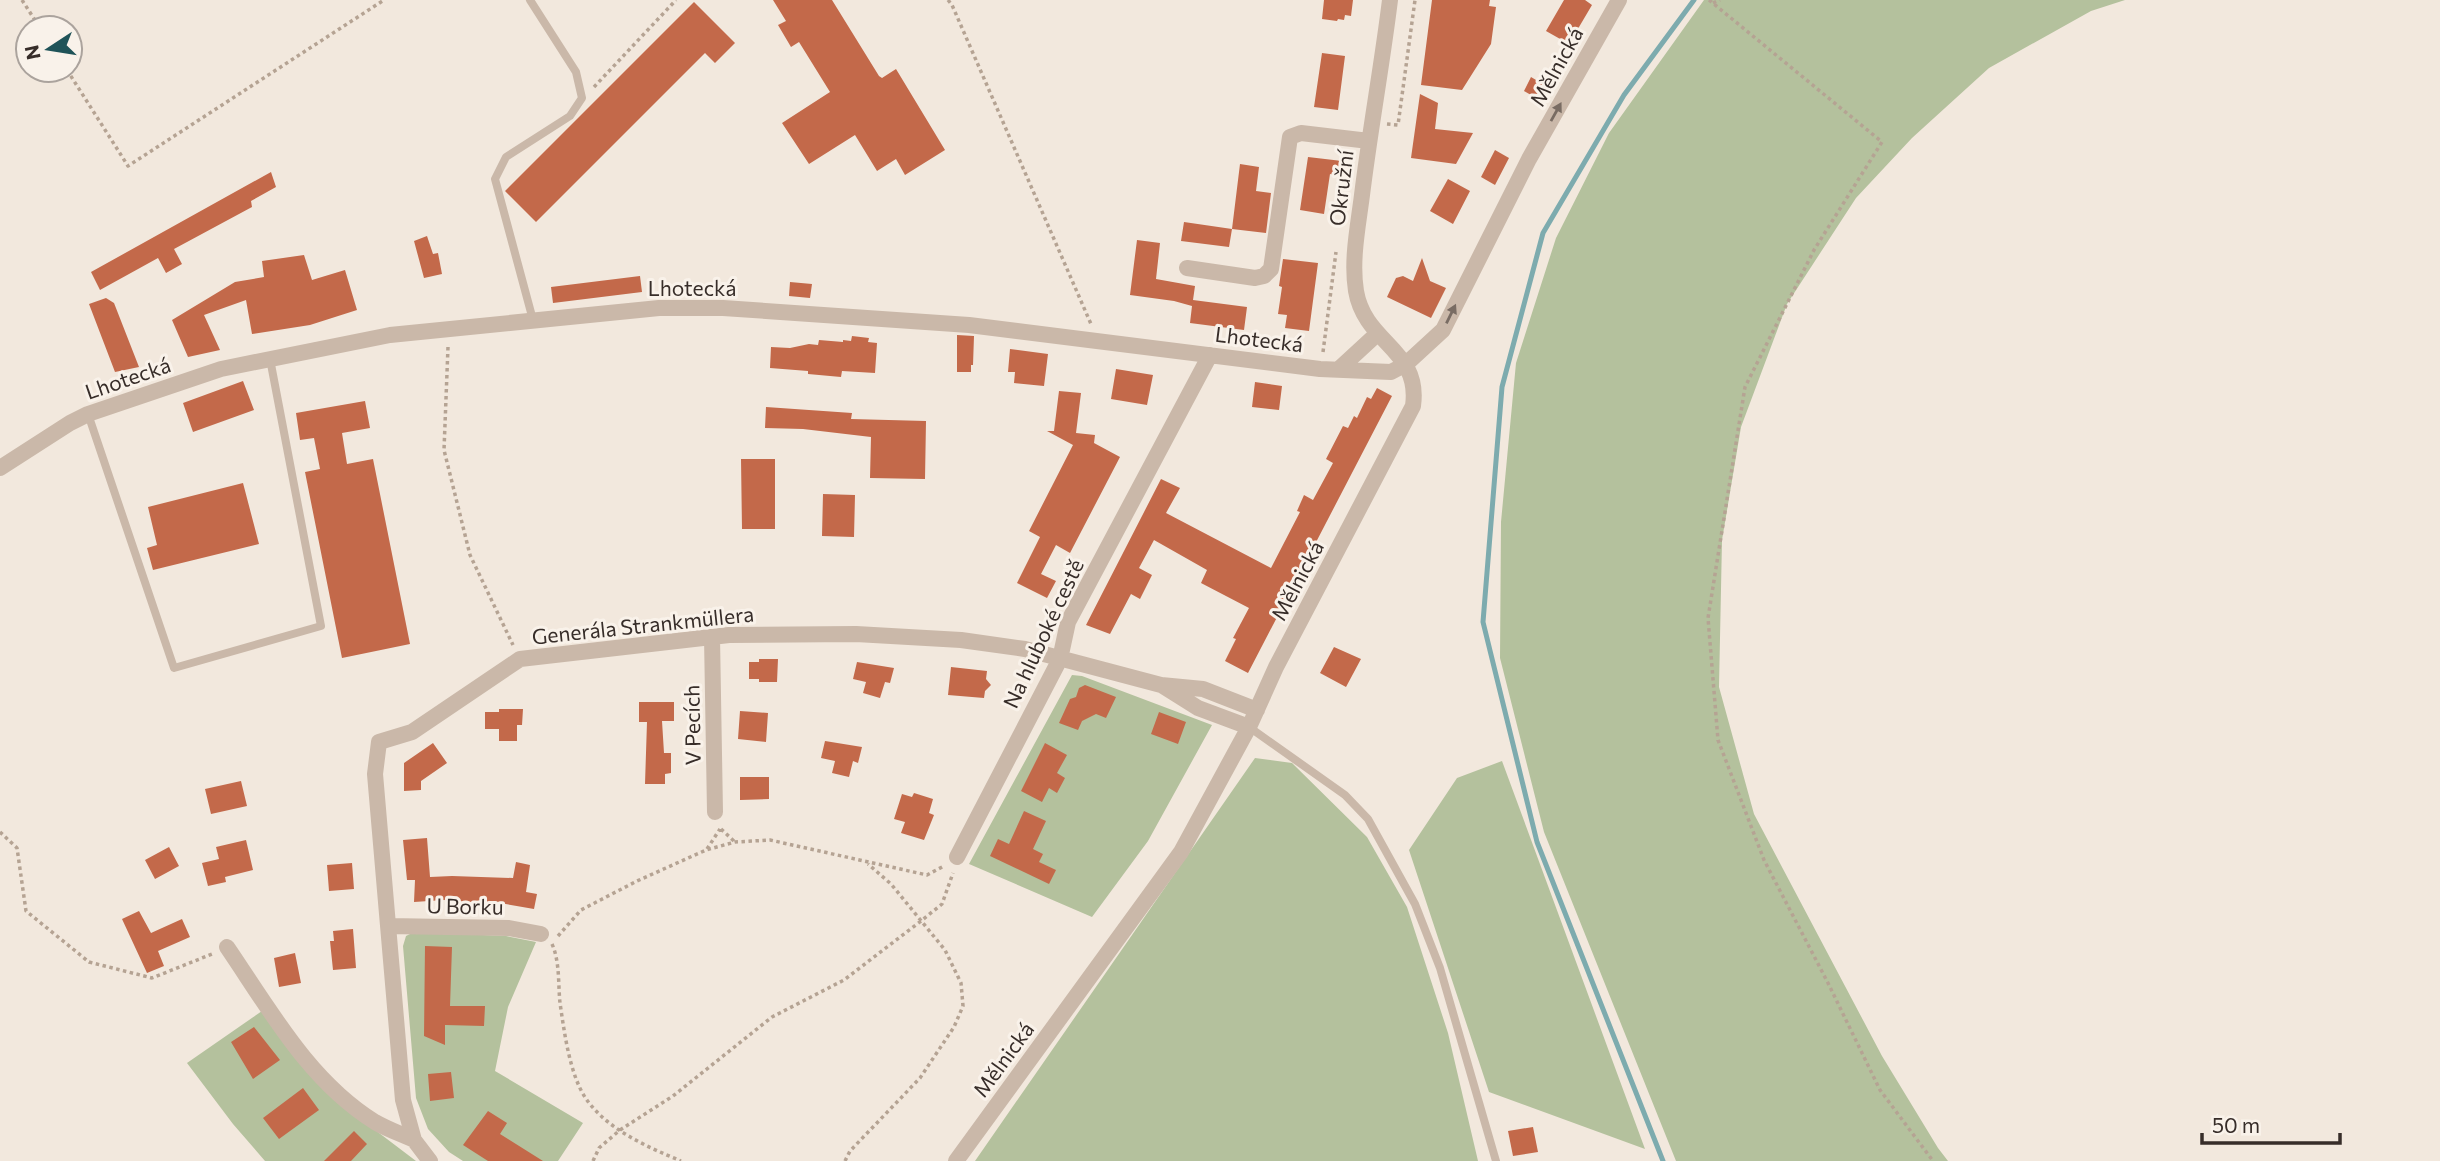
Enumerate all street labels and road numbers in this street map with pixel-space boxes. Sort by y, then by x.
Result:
street label: Mělnická [1524,22,1588,110]
street label: Okružní [1323,148,1358,227]
street label: Lhotecká [648,275,736,300]
street label: Lhotecká [1214,321,1305,356]
street label: Lhotecká [82,351,173,404]
street label: Mělnická [1265,536,1328,624]
street label: Na hluboké cestě [997,555,1088,712]
street label: Generála Strankmüllera [531,600,755,649]
street label: V Pecích [678,685,705,766]
street label: U Borku [426,892,504,919]
street label: Mělnická [967,1017,1038,1101]

